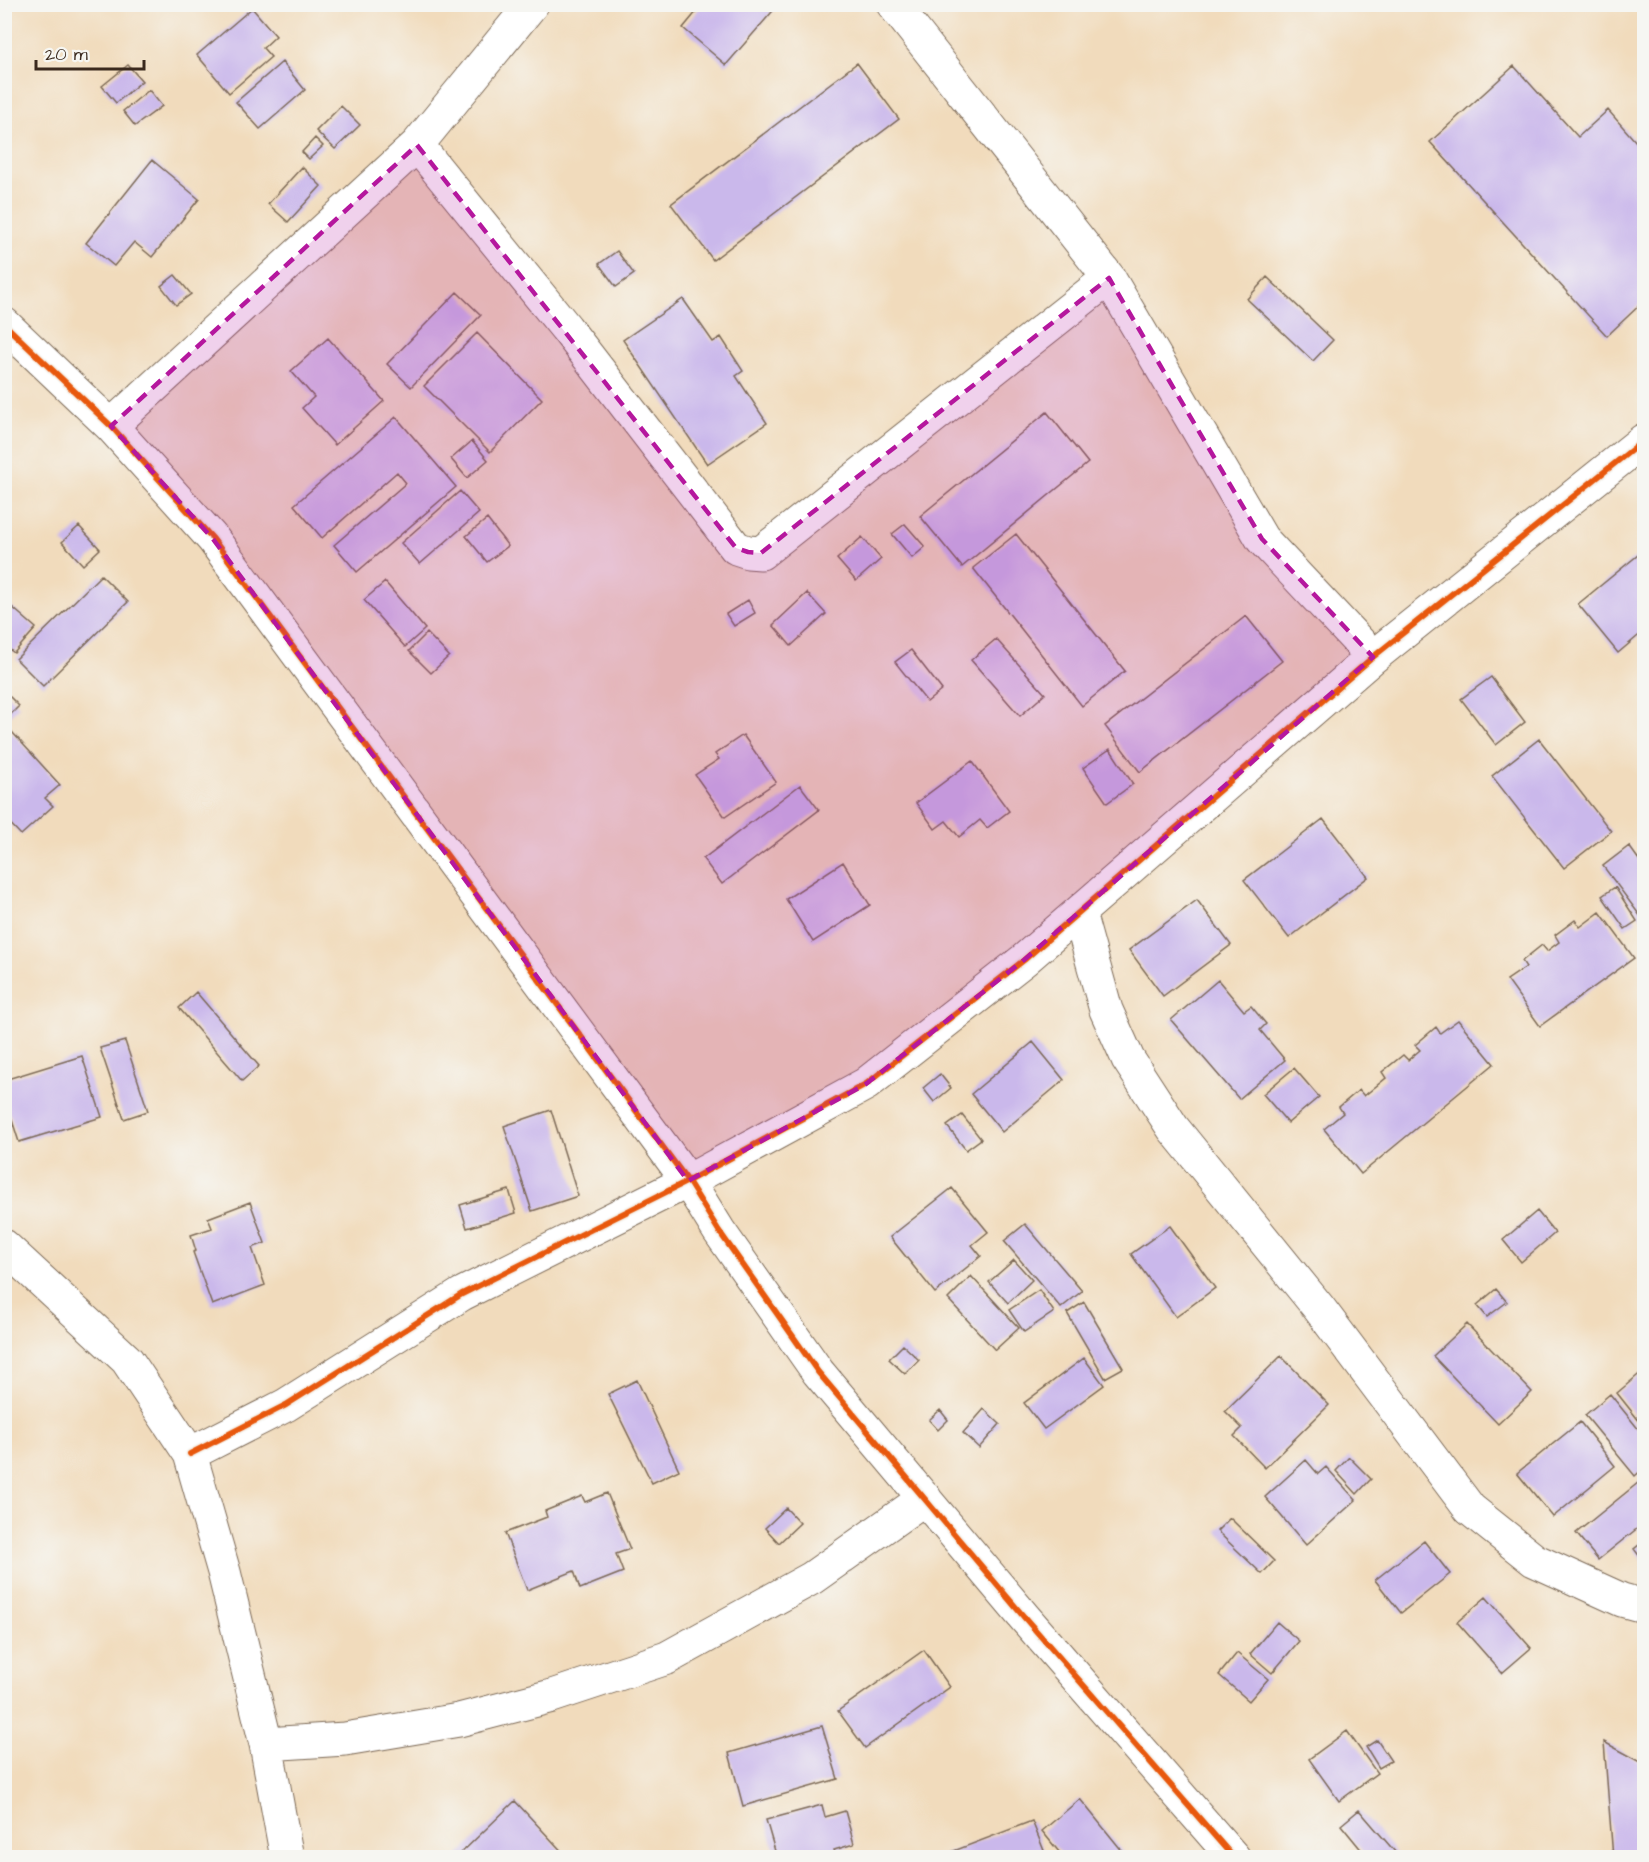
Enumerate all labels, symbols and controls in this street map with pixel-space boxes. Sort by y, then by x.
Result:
scale bar [36,33,144,71]
text: 20 m [45,42,88,67]

